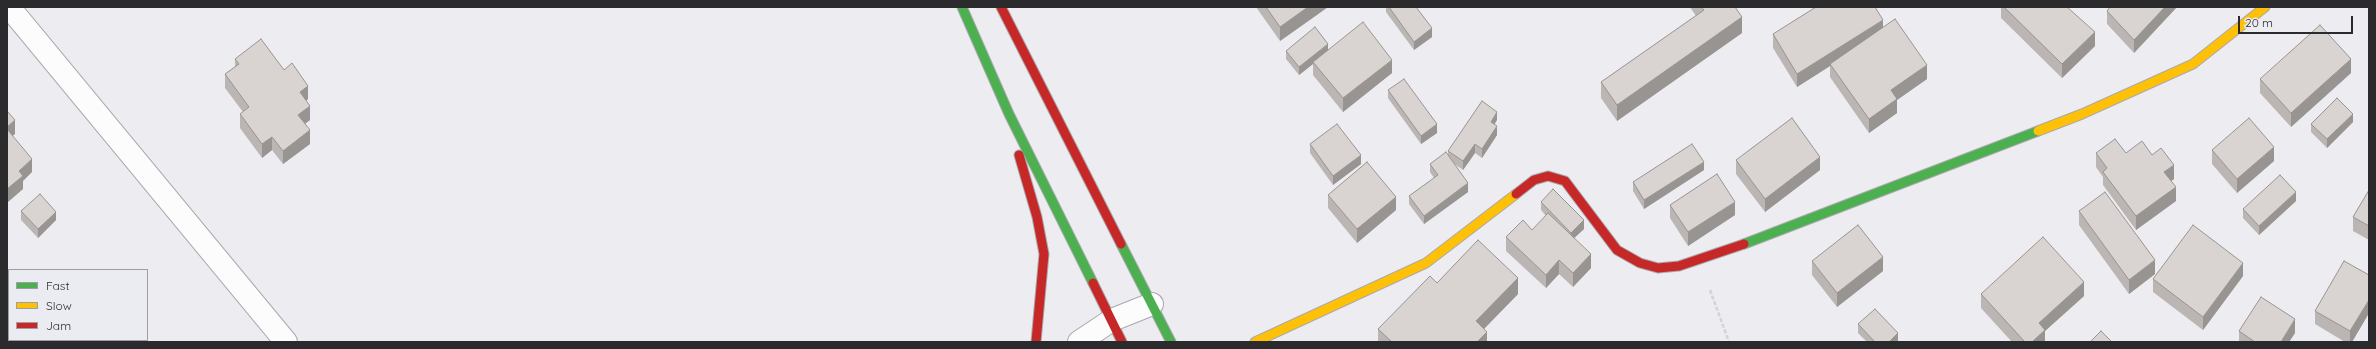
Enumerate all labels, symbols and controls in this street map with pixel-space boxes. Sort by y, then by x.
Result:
scale bar [2240,8,2355,34]
text: 20 m [2245,15,2273,30]
legend [8,269,148,341]
text: Fast [46,278,70,293]
text: Slow [46,298,72,313]
text: Jam [46,318,71,333]

